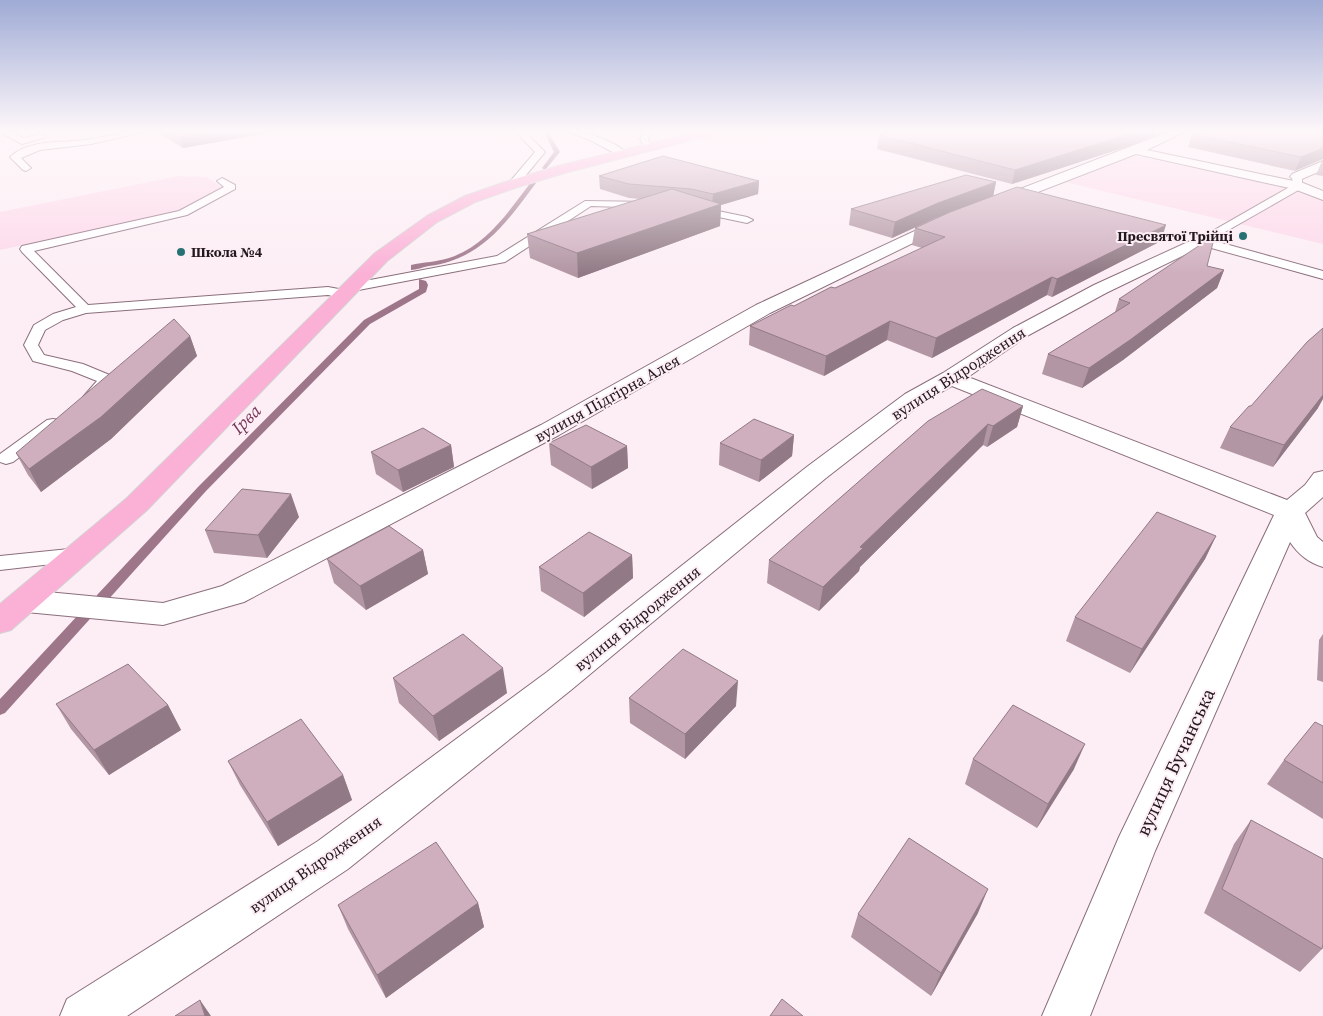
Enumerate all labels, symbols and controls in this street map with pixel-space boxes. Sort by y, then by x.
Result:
place label: Пресвятої Трійці [1117,226,1234,246]
marker: Пресвятої Трійці [1237,230,1249,242]
place label: Школа №4 [191,242,263,262]
marker: Школа №4 [175,246,187,258]
street label: вулиця Відродження [886,321,1030,425]
street label: вулиця Підгірна Алея [530,349,684,447]
water label: Ірва [225,398,267,440]
street label: вулиця Відродження [569,560,705,676]
street label: вулиця Бучанська [1129,684,1221,840]
street label: вулиця Відродження [244,810,386,918]

